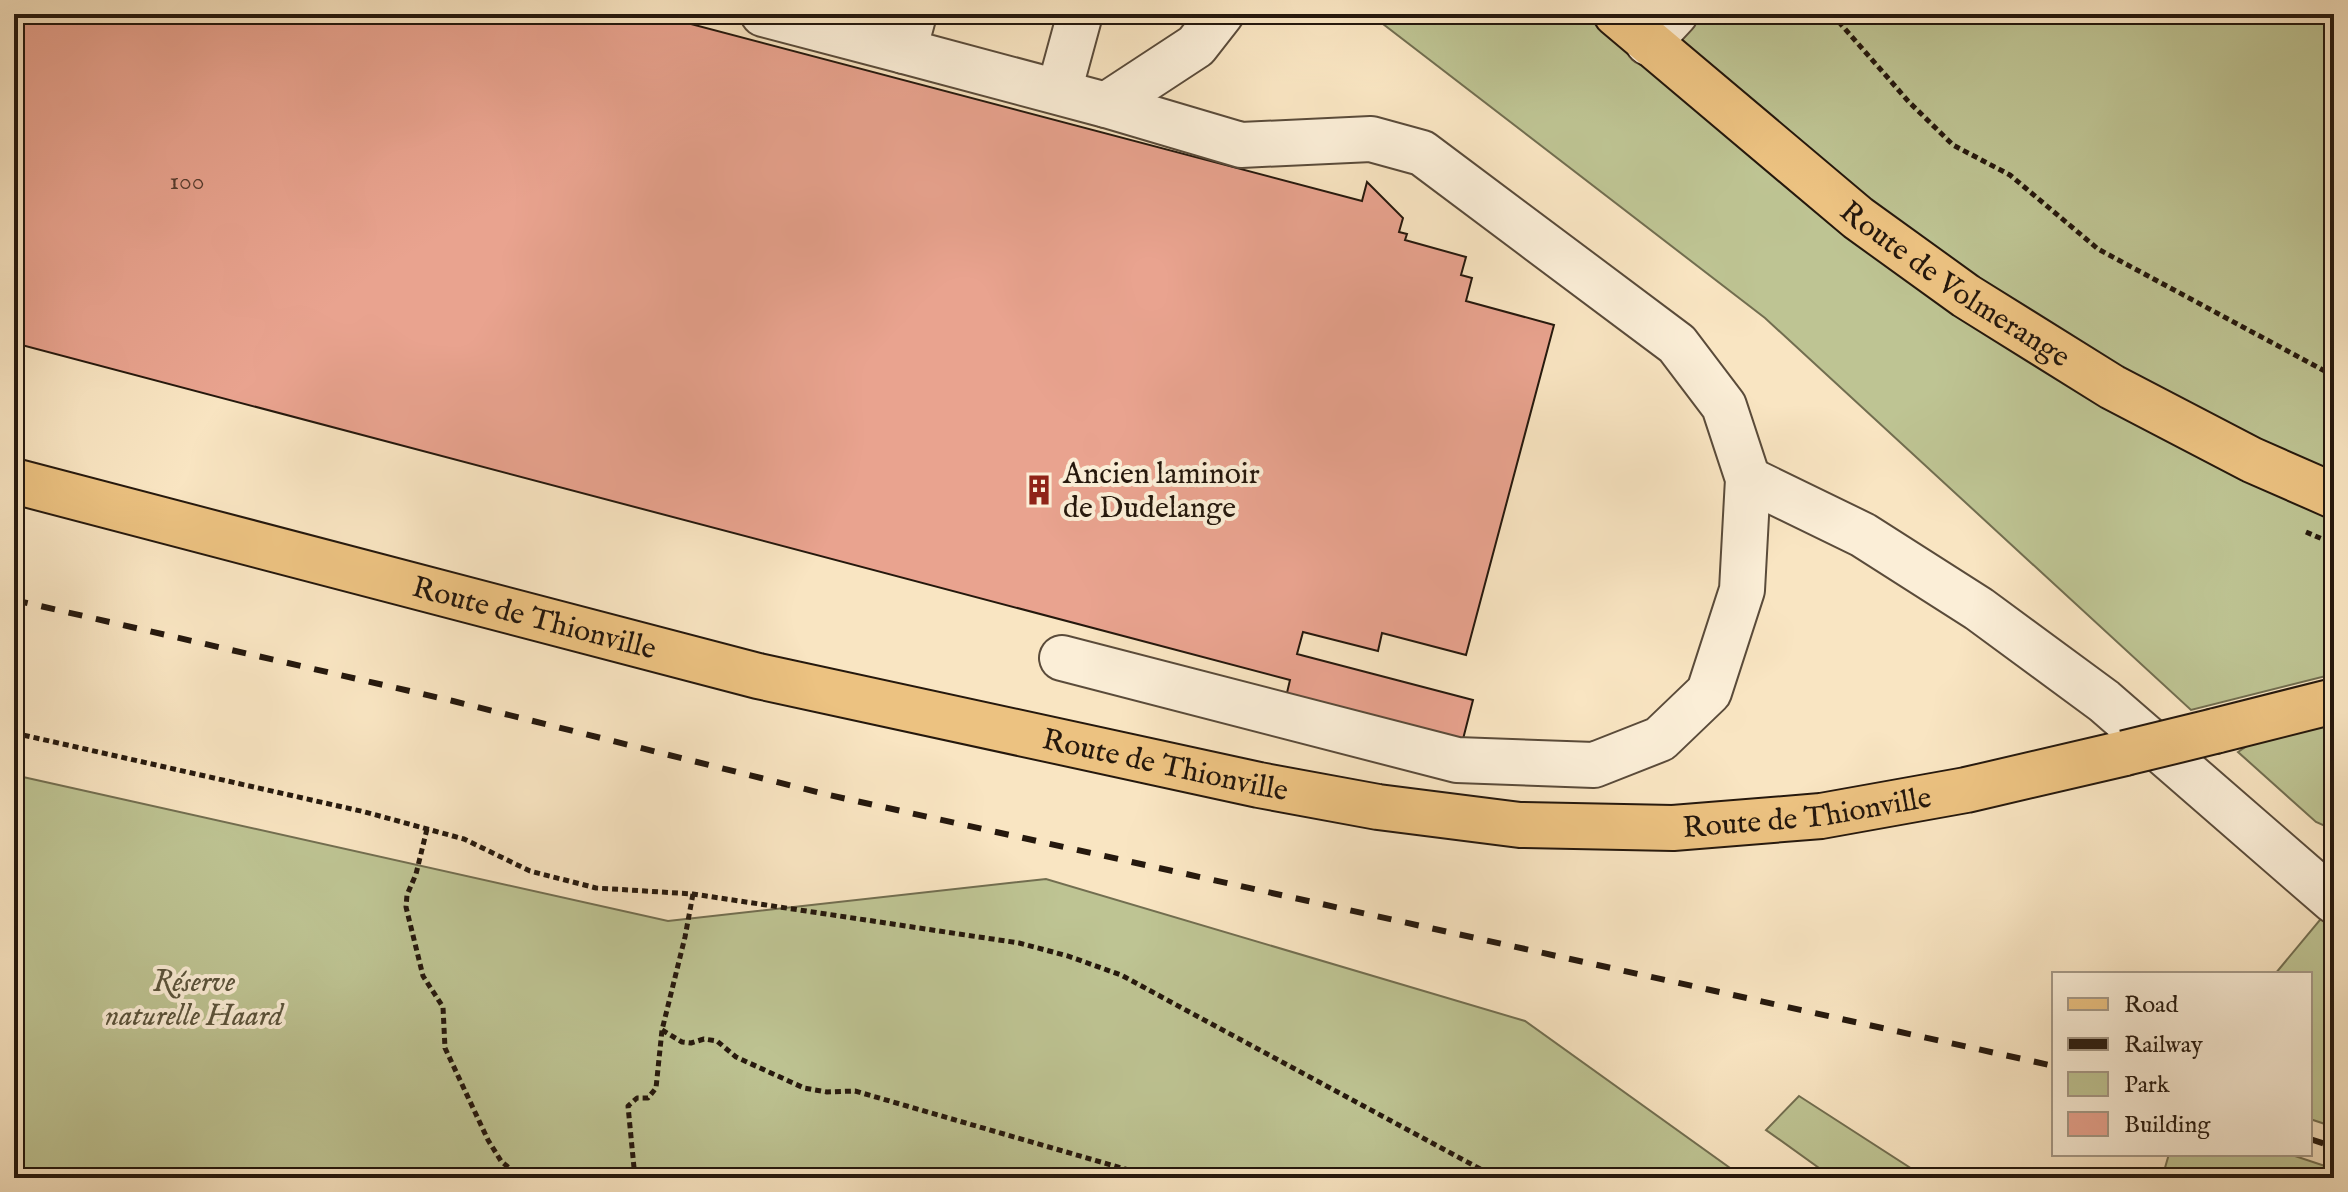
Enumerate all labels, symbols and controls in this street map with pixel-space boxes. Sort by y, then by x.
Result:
house number: 100 [169,165,205,198]
street label: Route de Volmerange [1831,194,2076,377]
place label: Ancien laminoir de Dudelange [1062,456,1260,528]
building icon: Ancien laminoir de Dudelange [1022,473,1056,507]
street label: Route de Thionville [408,569,660,669]
street label: Route de Thionville [1039,721,1291,811]
street label: Route de Thionville [1681,780,1935,848]
park label: Réserve naturelle Haard [105,964,285,1036]
legend [2052,972,2312,1156]
text: Road [2124,990,2178,1021]
text: Railway [2124,1030,2203,1061]
text: Park [2124,1070,2170,1101]
text: Building [2124,1110,2211,1141]

